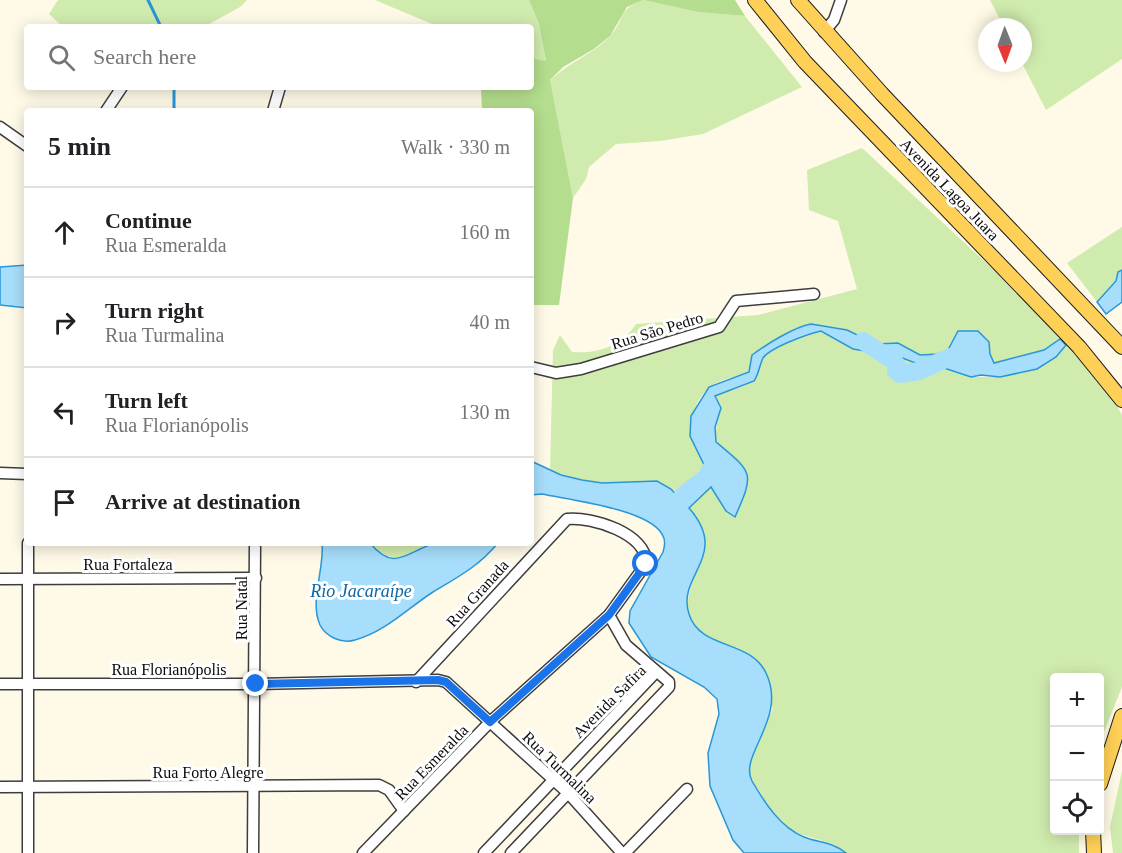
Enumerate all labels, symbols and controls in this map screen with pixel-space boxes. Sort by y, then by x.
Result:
north arrow [978,18,1032,72]
search box [24,24,534,90]
icon: search [45,41,78,74]
text: Search here [93,44,196,69]
text: 5 min [48,132,111,161]
street label: Avenida Lagoa Juara [896,135,1003,244]
text: Walk · 330 m [401,136,510,158]
text: Continue [105,208,192,233]
icon: ahead [48,216,81,249]
text: 160 m [459,221,510,243]
text: Rua Esmeralda [105,234,227,256]
text: Turn right [105,298,204,323]
icon: right [48,306,81,339]
street label: Rua São Pedro [609,308,705,353]
text: 40 m [469,311,510,333]
text: Rua Turmalina [105,324,224,346]
text: Turn left [105,388,188,413]
icon: left [48,396,81,429]
text: 130 m [459,401,510,423]
text: Rua Florianópolis [105,414,249,436]
icon: arrive [48,486,81,519]
text: Arrive at destination [105,489,301,514]
route start [632,550,658,576]
street label: Rua Fortaleza [83,556,173,573]
street label: Rua Granada [443,556,512,630]
street label: Rua Natal [233,575,250,640]
water label: Rio Jacaraípe [309,581,412,601]
street label: Rua Florianópolis [111,661,227,679]
street label: Avenida Safira [570,662,649,741]
route end [242,670,268,696]
map controls [1050,673,1104,835]
button: + [1050,673,1104,727]
street label: Rua Esmeralda [391,721,471,803]
button: − [1050,727,1104,781]
street label: Rua Turmalina [519,728,600,807]
street label: Rua Forto Alegre [152,764,264,782]
button: locate [1050,781,1104,835]

